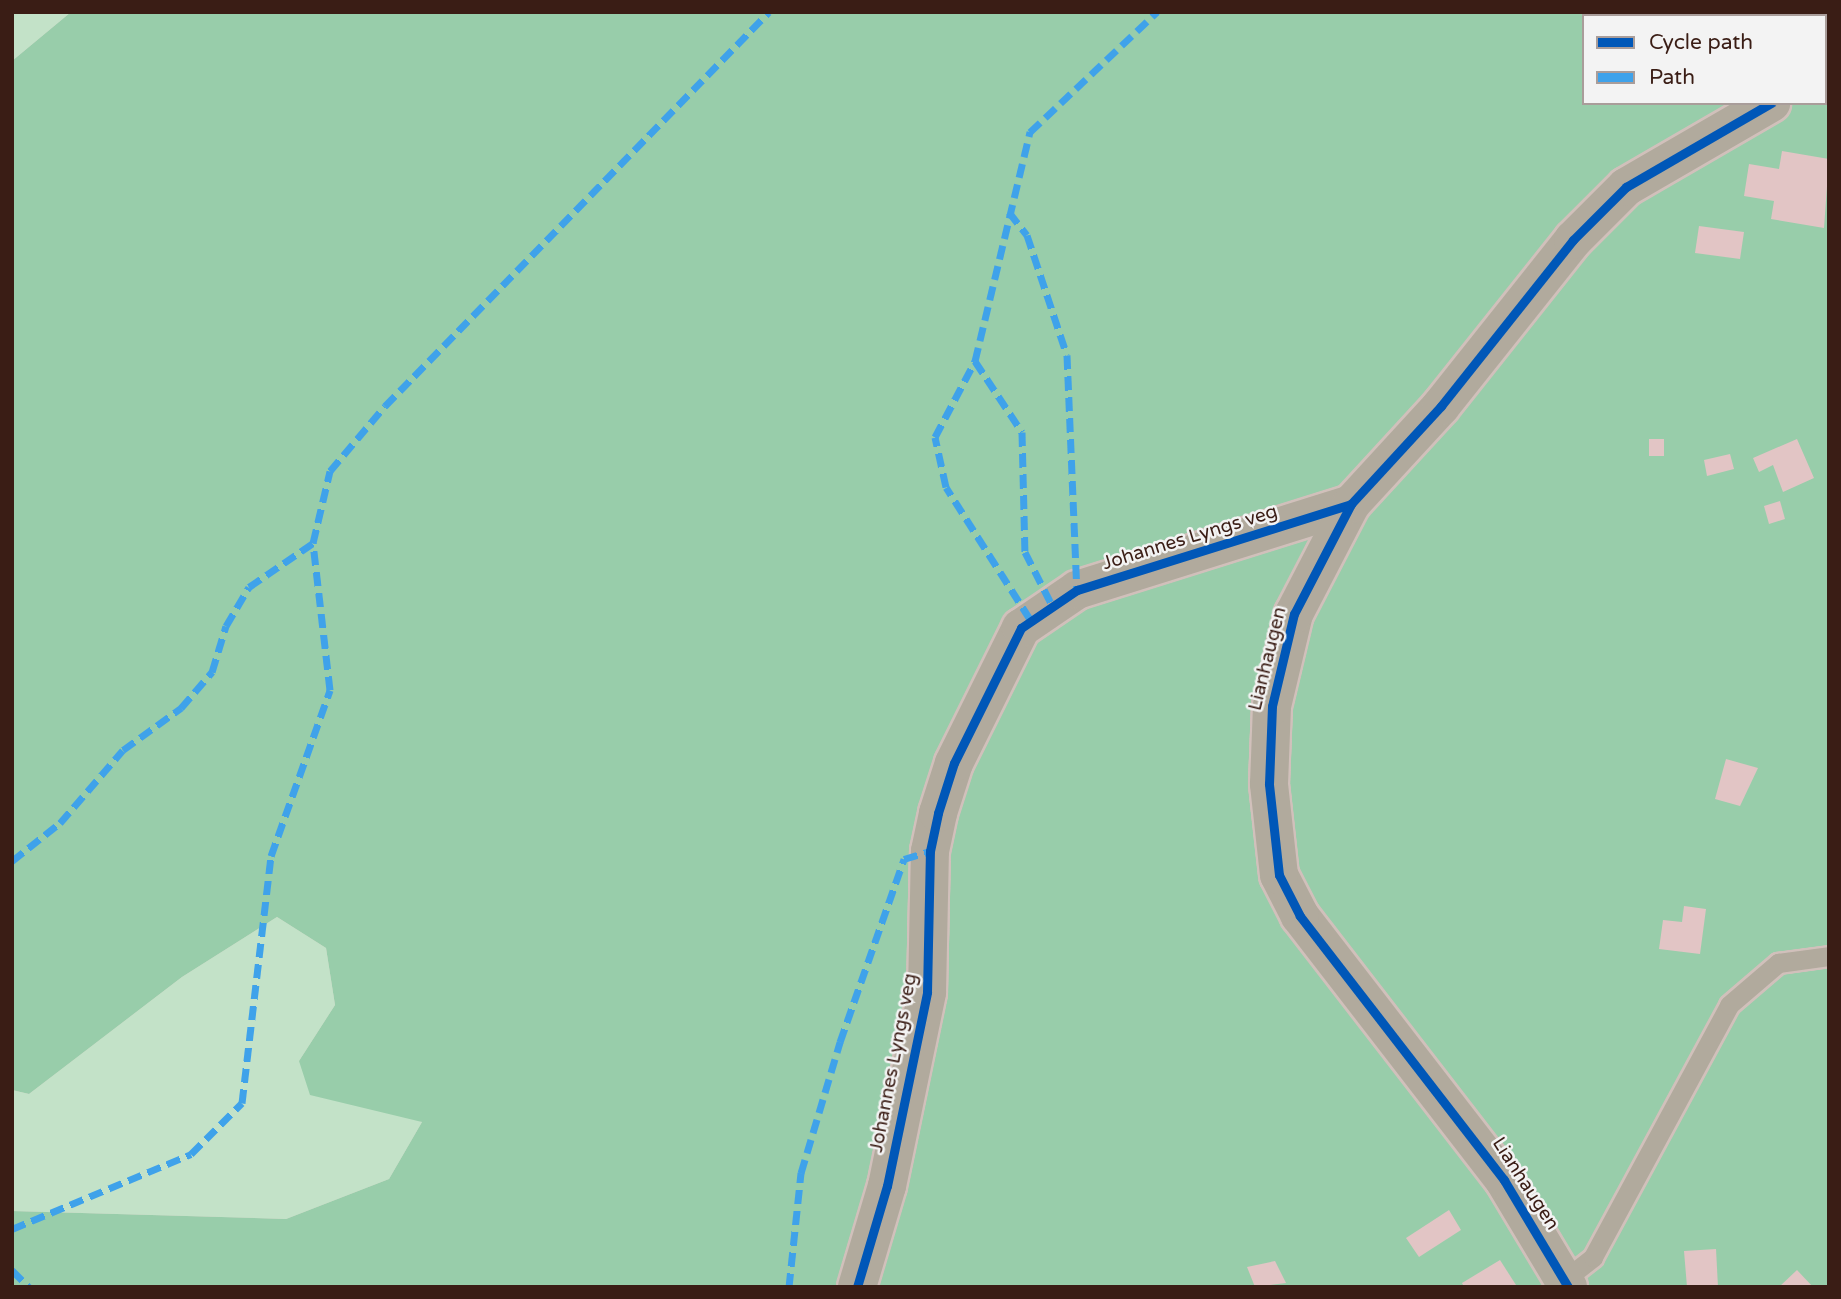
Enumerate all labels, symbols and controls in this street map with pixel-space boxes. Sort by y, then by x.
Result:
legend [1582,14,1827,105]
text: Cycle path [1649,30,1753,55]
text: Path [1649,65,1695,90]
street label: Johannes Lyngs veg [1100,500,1280,576]
street label: Lianhaugen [1244,605,1292,713]
street label: Johannes Lyngs veg [865,971,923,1155]
street label: Lianhaugen [1487,1133,1563,1235]

